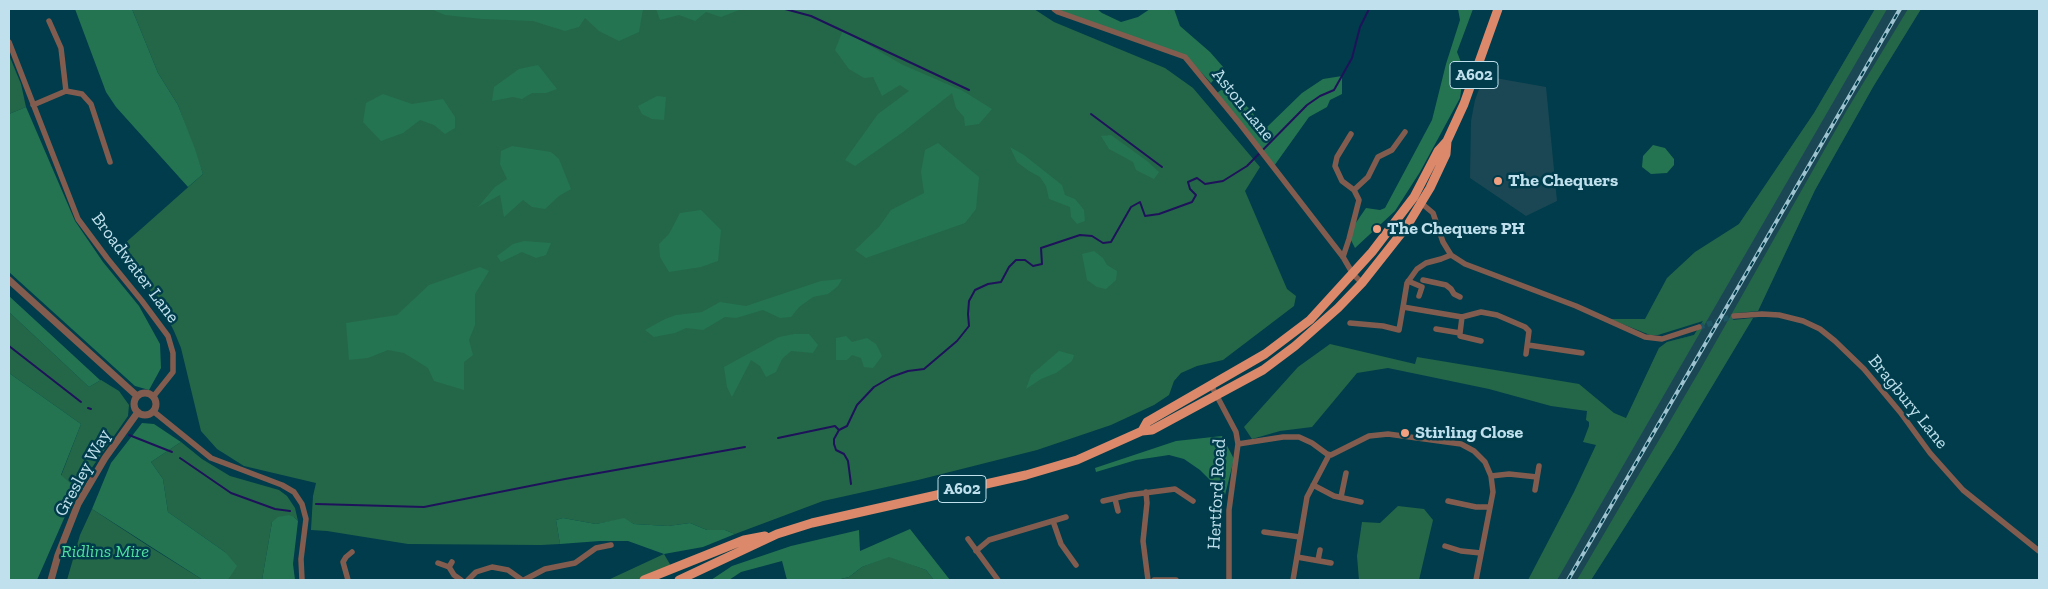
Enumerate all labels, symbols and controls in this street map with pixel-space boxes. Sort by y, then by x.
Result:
road number: A602 [1450,62,1498,88]
street label: Aston Lane [1207,64,1279,146]
place label: The Chequers [1508,170,1618,192]
marker: The Chequers [1492,175,1504,187]
street label: Broadwater Lane [86,209,184,327]
place label: The Chequers PH [1387,218,1525,240]
marker: The Chequers PH [1371,223,1383,235]
street label: Bragbury Lane [1863,351,1953,453]
place label: Stirling Close [1415,422,1523,444]
street label: Gresley Way [50,426,116,520]
marker: Stirling Close [1399,427,1411,439]
street label: Hertford Road [1203,438,1231,550]
road number: A602 [938,476,986,502]
park label: Ridlins Mire [61,541,149,563]

